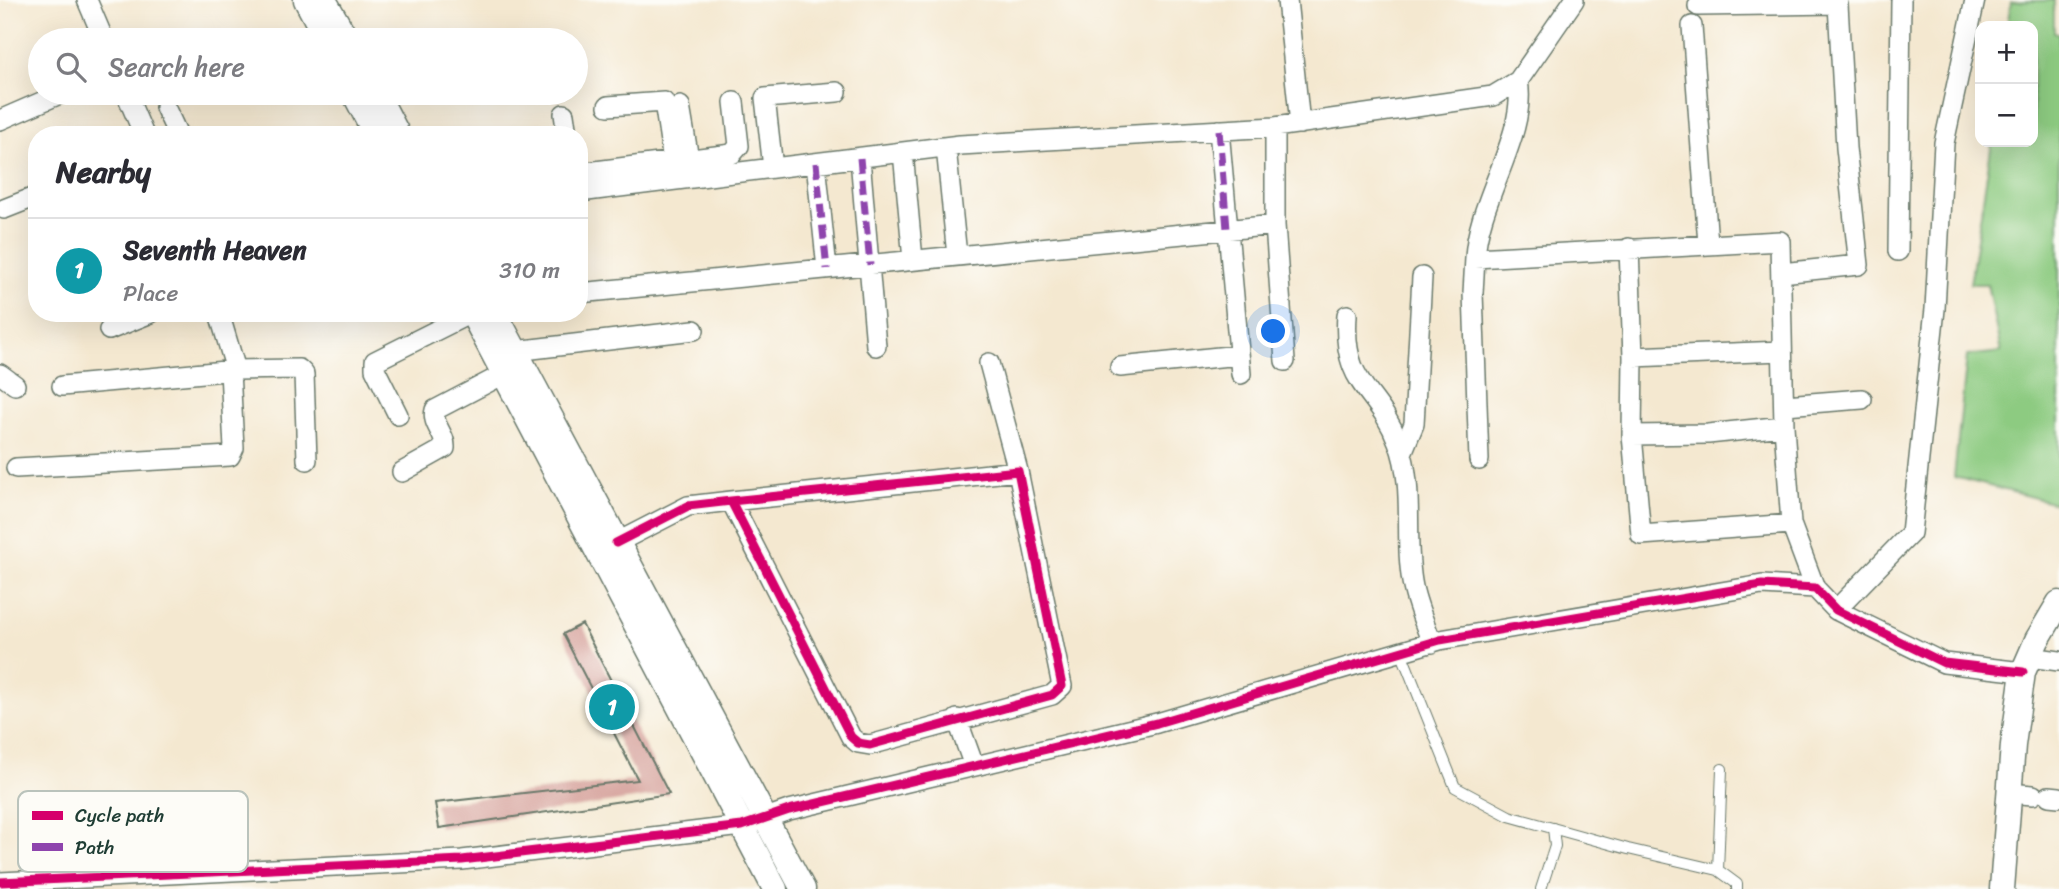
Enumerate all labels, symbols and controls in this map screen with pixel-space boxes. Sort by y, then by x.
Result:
map controls [1975,21,2038,147]
button: + [1975,21,2038,84]
search box [28,28,588,105]
text: Search here [108,44,245,90]
icon: search [52,48,90,86]
button: − [1975,84,2038,147]
text: Nearby [56,145,151,199]
text: Seventh Heaven [123,227,307,273]
text: 1 [74,250,84,291]
text: 310 m [499,250,560,291]
text: Place [123,273,178,314]
your location [1256,314,1290,348]
pin: 1 [589,681,635,733]
legend [18,791,248,872]
text: Cycle path [75,799,164,832]
text: Path [75,831,114,864]

